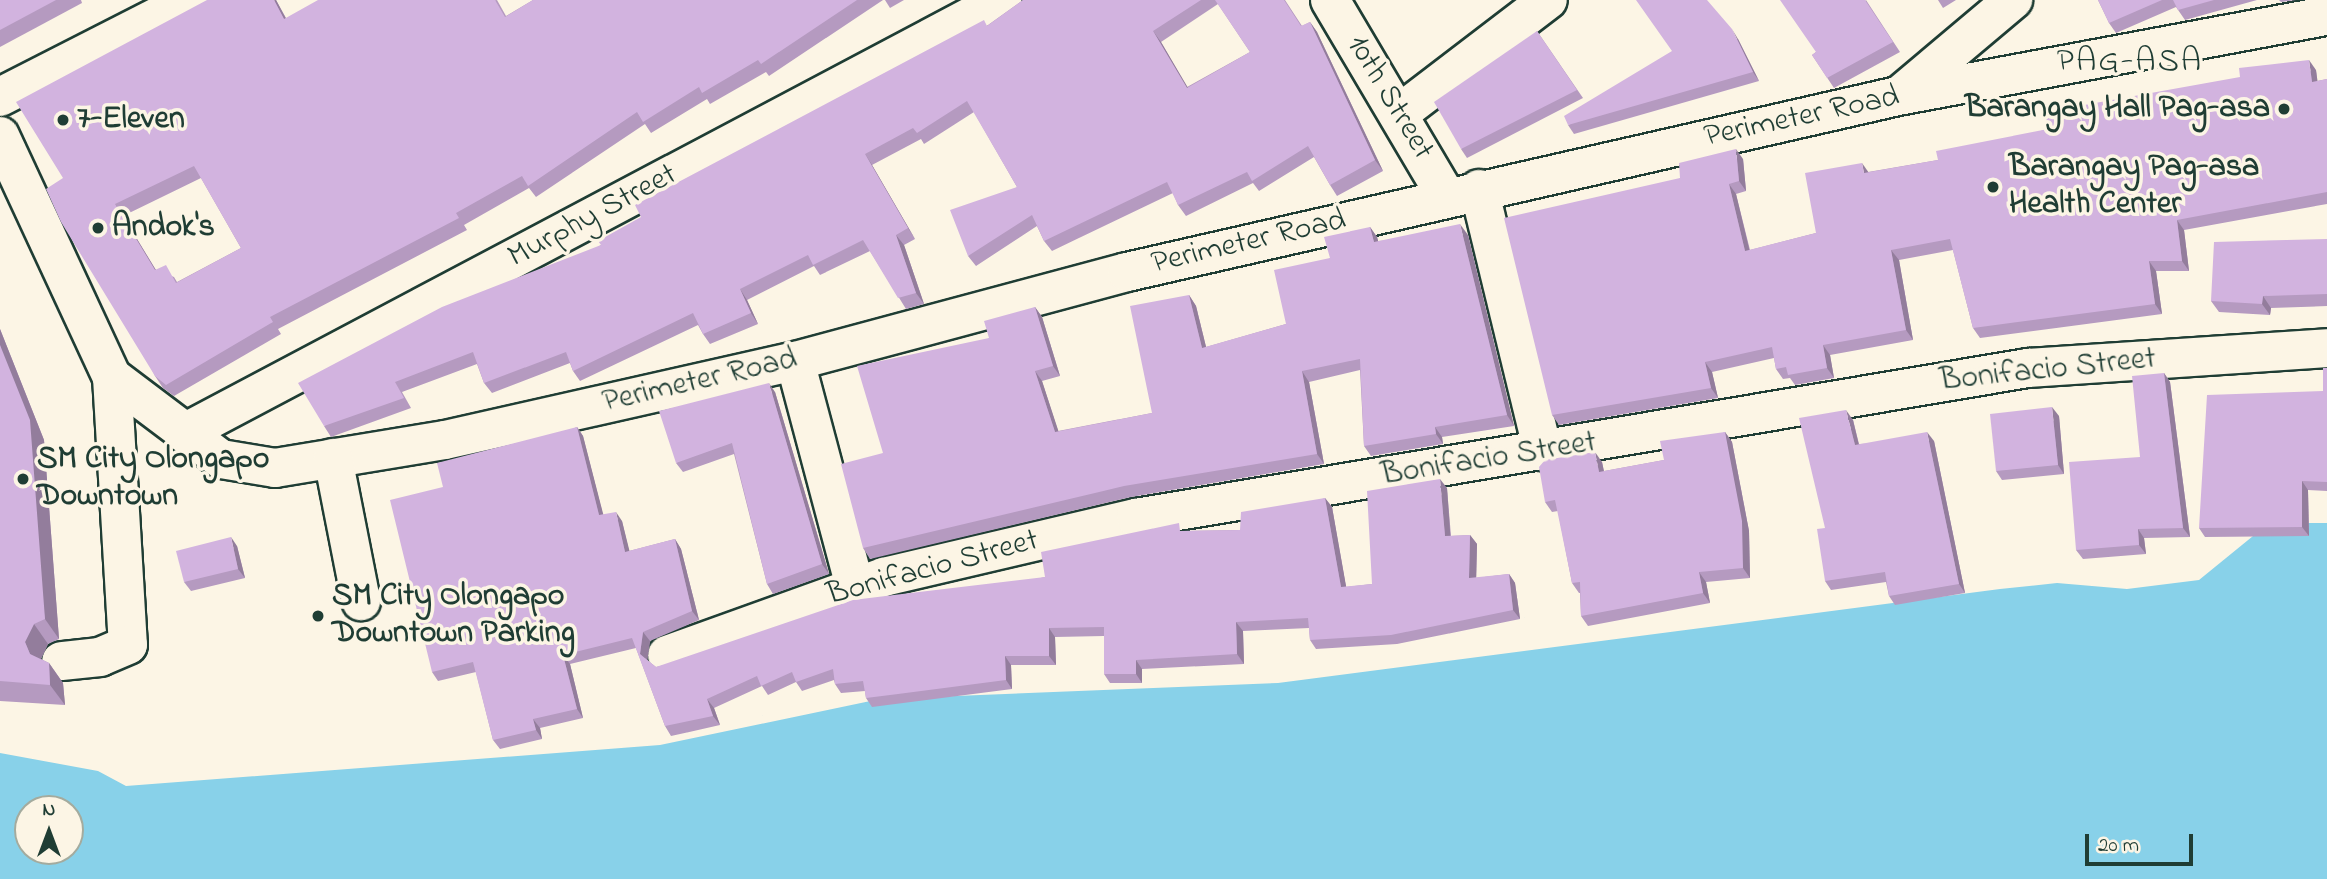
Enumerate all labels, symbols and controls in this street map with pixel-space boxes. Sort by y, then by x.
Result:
street label: 10th Street [1337,29,1441,167]
district label: PAG-ASA [2058,43,2202,83]
street label: Perimeter Road [1701,79,1903,157]
place label: Barangay Hall Pag-asa [1965,90,2270,128]
place label: 7-Eleven [77,101,185,139]
marker: Barangay Hall Pag-asa [2276,101,2292,117]
marker: 7-Eleven [55,112,71,128]
place label: Barangay Pag-asa Health Center [2009,150,2259,225]
street label: Murphy Street [502,156,684,278]
marker: Barangay Pag-asa Health Center [1983,177,2003,197]
street label: Perimeter Road [1148,202,1350,284]
place label: Andok's [112,209,215,247]
marker: Andok's [90,220,106,236]
street label: Perimeter Road [599,341,801,423]
street label: Bonifacio Street [1938,341,2158,401]
street label: Bonifacio Street [1379,424,1599,496]
place label: SM City Olongapo Downtown [37,442,269,517]
marker: SM City Olongapo Downtown [15,471,31,487]
street label: Bonifacio Street [823,522,1043,616]
place label: SM City Olongapo Downtown Parking [332,579,575,654]
marker: SM City Olongapo Downtown Parking [310,608,326,624]
north arrow [14,795,84,865]
text: N [43,797,55,824]
scale bar [2089,820,2198,864]
text: 20 m [2098,831,2139,861]

